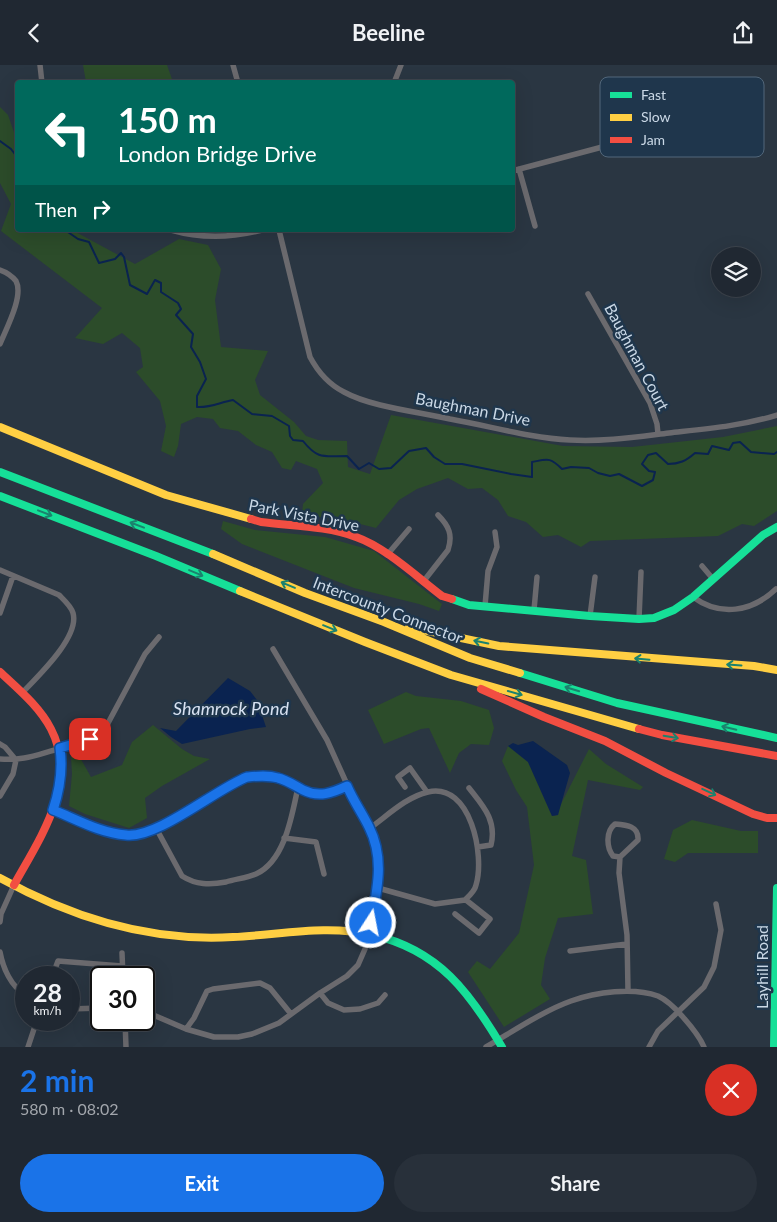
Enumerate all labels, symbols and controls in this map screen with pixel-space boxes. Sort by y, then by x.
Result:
icon: back [20,19,48,47]
text: Beeline [352,19,425,46]
icon: share [729,19,757,47]
legend [600,77,764,157]
text: Fast [641,86,666,103]
text: 150 m [118,98,217,140]
icon: left [35,100,100,165]
text: Slow [641,108,671,125]
text: Jam [641,131,665,148]
text: London Bridge Drive [118,140,317,167]
icon: right [87,195,115,223]
text: Then [35,198,77,221]
map controls [711,247,761,297]
button: layers [711,247,761,297]
street label: Baughman Court [601,300,674,414]
street label: Baughman Drive [414,388,532,429]
street label: Park Vista Drive [247,494,361,535]
one-way arrow [37,509,53,518]
one-way arrow [130,520,145,529]
one-way arrow [188,569,203,579]
street label: Intercounty Connector [311,572,466,647]
one-way arrow [281,580,296,590]
one-way arrow [322,624,338,633]
one-way arrow [473,637,489,647]
one-way arrow [635,654,651,663]
one-way arrow [726,660,742,670]
one-way arrow [564,684,580,693]
one-way arrow [506,689,522,698]
water label: Shamrock Pond [173,697,290,719]
pin [69,718,111,760]
one-way arrow [722,723,738,732]
icon: arrive [76,725,104,753]
one-way arrow [663,732,679,742]
one-way arrow [701,788,716,798]
position arrow [344,896,396,948]
street label: Layhill Road [752,925,771,1009]
speed limit sign: 30 [90,966,155,1031]
text: 28 [33,977,62,1007]
text: km/h [33,1003,62,1018]
text: 2 min [20,1062,94,1098]
button: close [705,1064,757,1116]
text: 580 m · 08:02 [20,1099,119,1118]
button: Exit [20,1154,384,1212]
button: Share [394,1154,757,1212]

